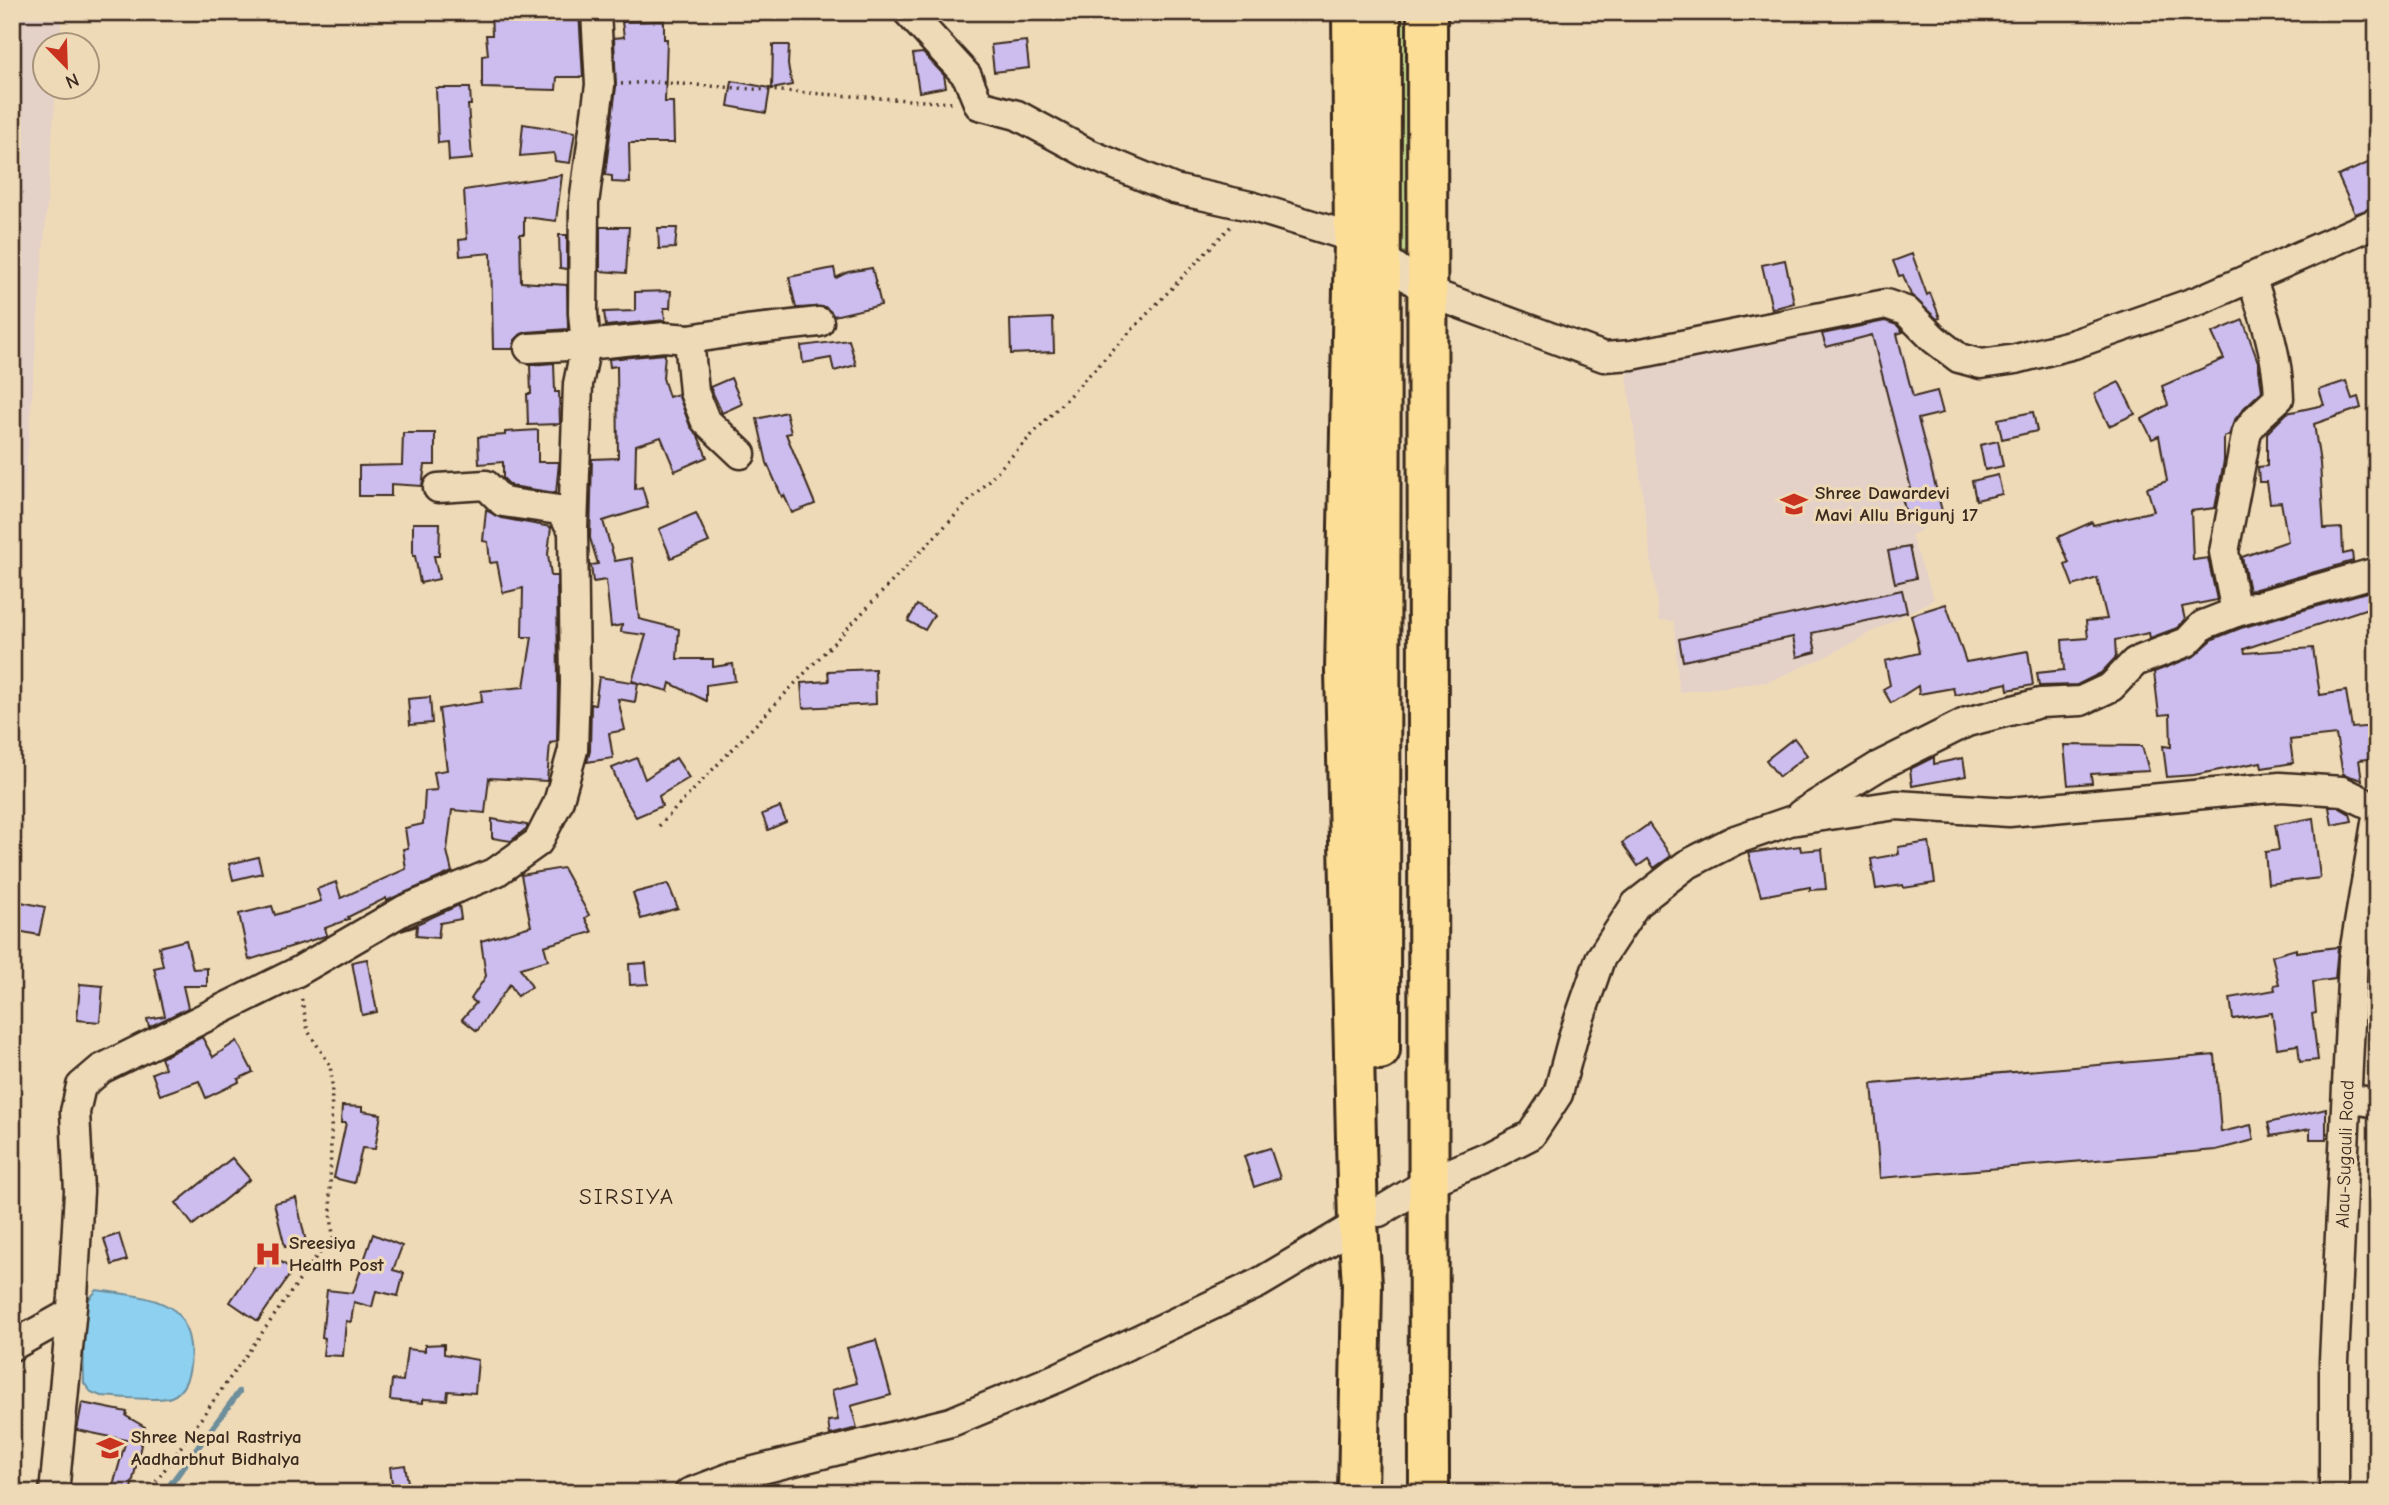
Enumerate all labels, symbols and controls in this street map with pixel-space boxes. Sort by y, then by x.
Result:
north arrow [32,32,102,102]
text: N [62,68,82,93]
place label: Shree Dawardevi Mavi Allu Brigunj 17 [1815,482,1978,526]
school or university icon: Shree Dawardevi Mavi Allu Brigunj 17 [1779,489,1809,519]
street label: Alau-Sugauli Road [2331,1080,2359,1228]
district label: SIRSIYA [579,1183,675,1210]
place label: Sreesiya Health Post [289,1232,384,1276]
hospital icon: Sreesiya Health Post [253,1239,283,1269]
place label: Shree Nepal Rastriya Aadharbhut Bidhalya [131,1426,302,1470]
school or university icon: Shree Nepal Rastriya Aadharbhut Bidhalya [95,1433,125,1463]

